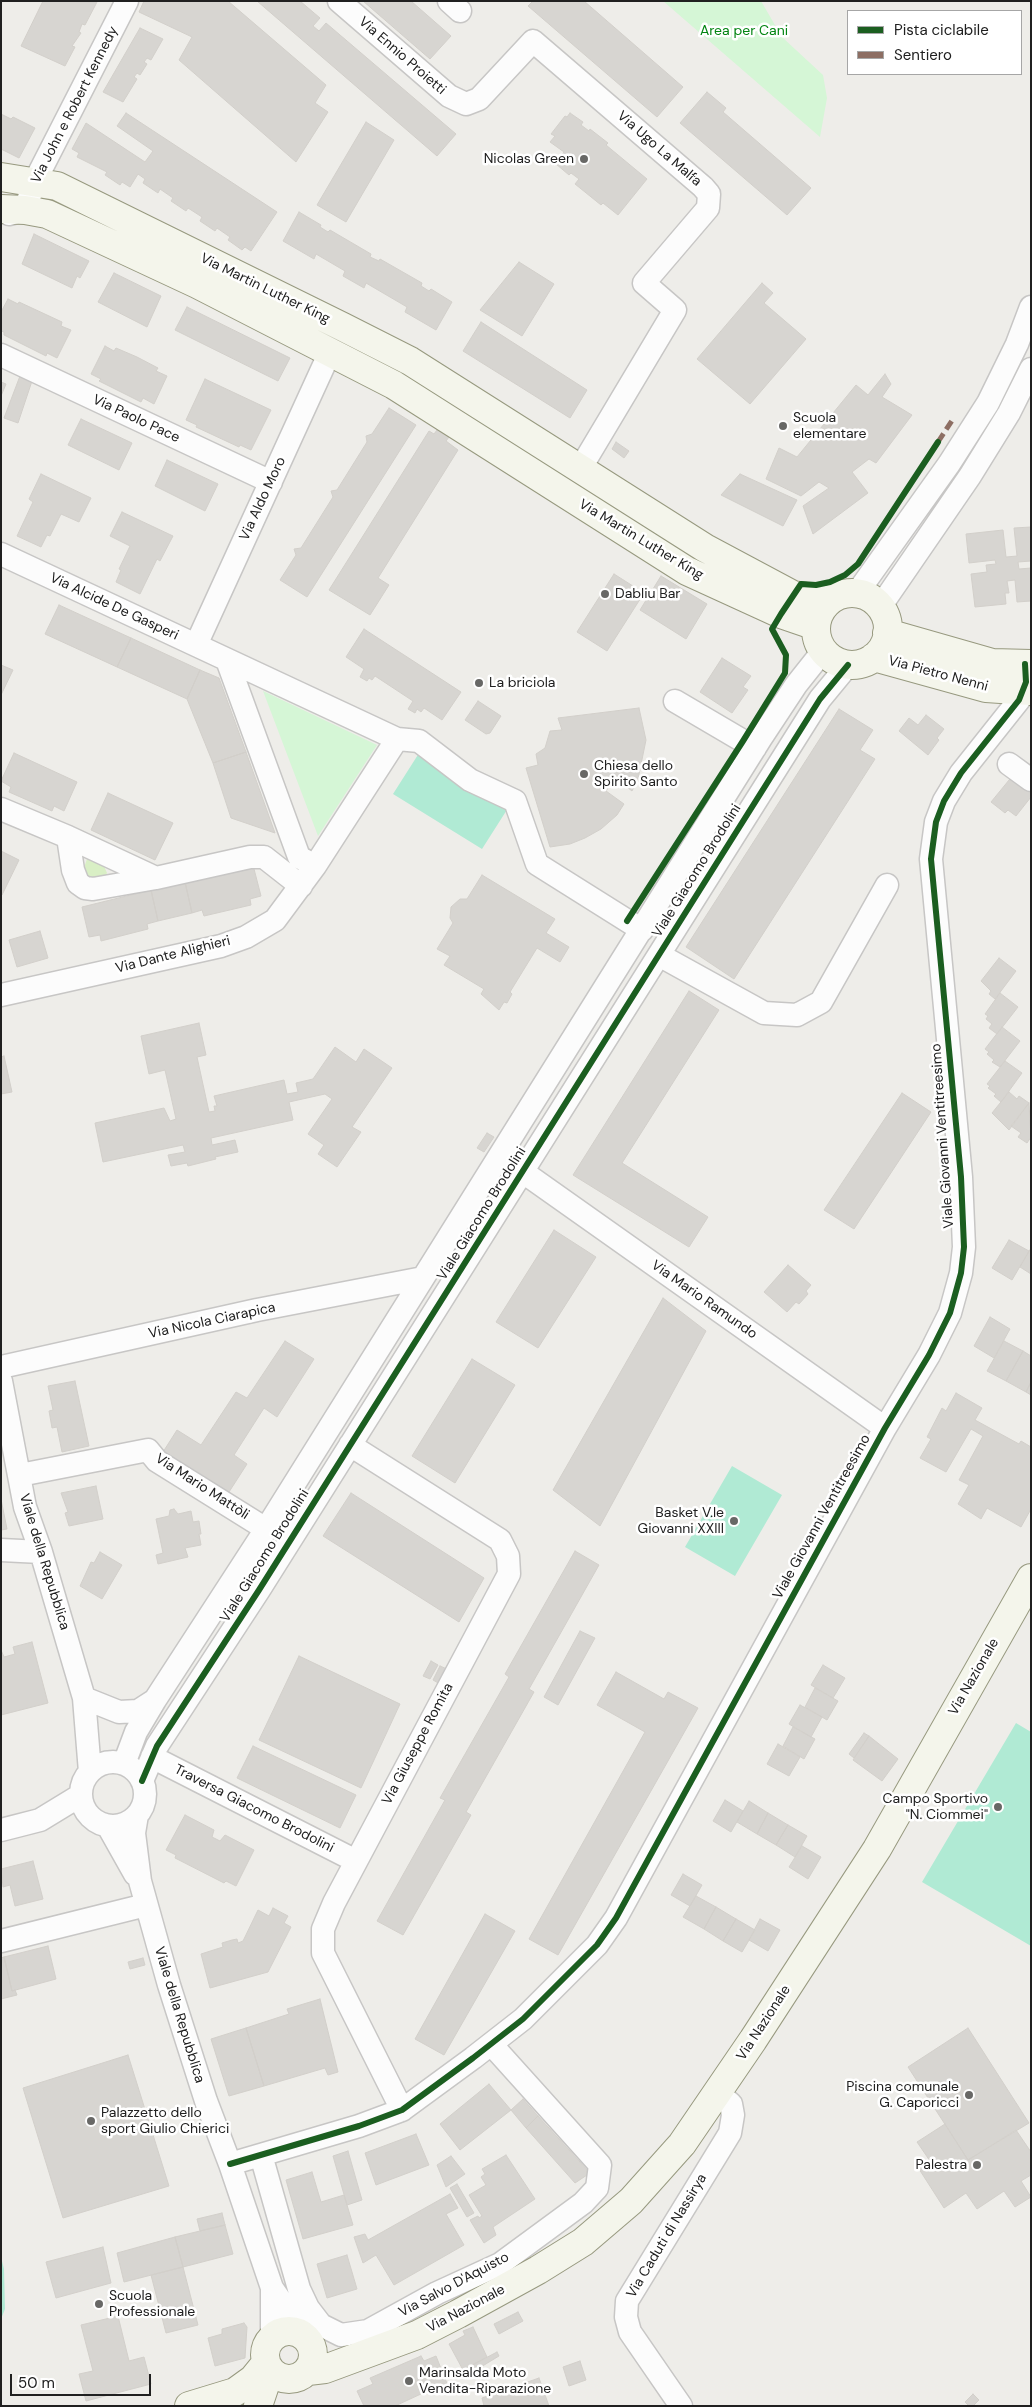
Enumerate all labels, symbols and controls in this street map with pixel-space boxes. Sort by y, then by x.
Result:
legend [847,10,1022,75]
street label: Via Ennio Proietti [355,14,449,98]
text: Pista ciclabile [894,20,989,40]
street label: Via John e Robert Kennedy [28,23,122,187]
park label: Area per Cani [700,23,788,39]
text: Sentiero [894,45,952,65]
street label: Via Ugo La Malfa [613,108,705,190]
place label: Nicolas Green [484,151,574,167]
marker: Nicolas Green [578,153,590,165]
street label: Via Martin Luther King [197,250,333,328]
street label: Via Paolo Pace [90,391,182,447]
place label: Scuola elementare [793,410,866,442]
marker: Scuola elementare [777,420,789,432]
street label: Via Aldo Moro [236,454,290,544]
street label: Via Martin Luther King [576,496,706,584]
street label: Via Alcide De Gasperi [47,570,181,644]
place label: Dabliu Bar [615,586,680,602]
marker: Dabliu Bar [599,588,611,600]
street label: Via Pietro Nenni [886,653,990,695]
place label: La briciola [489,675,555,691]
marker: La briciola [473,677,485,689]
place label: Chiesa dello Spirito Santo [594,758,677,790]
marker: Chiesa dello Spirito Santo [578,768,590,780]
street label: Viale Giacomo Brodolini [649,801,745,941]
street label: Via Dante Alighieri [114,933,232,977]
street label: Viale Giovanni Ventitreesimo [928,1043,958,1229]
street label: Viale Giacomo Brodolini [434,1144,530,1284]
street label: Via Mario Ramundo [648,1257,760,1343]
street label: Via Nicola Ciarapica [147,1299,277,1343]
street label: Viale Giovanni Ventitreesimo [770,1432,874,1602]
street label: Via Mario Mattòli [152,1450,252,1524]
street label: Viale Giacomo Brodolini [217,1486,313,1626]
street label: Viale della Repubblica [15,1492,73,1632]
place label: Basket V.le Giovanni XXIII [638,1505,724,1538]
marker: Basket V.le Giovanni XXIII [728,1515,740,1527]
street label: Via Nazionale [945,1635,1003,1719]
street label: Via Giuseppe Romita [379,1680,457,1808]
street label: Traversa Giacomo Brodolini [171,1761,337,1857]
place label: Campo Sportivo "N. Ciommei" [883,1791,988,1824]
marker: Campo Sportivo "N. Ciommei" [992,1801,1004,1813]
street label: Viale della Repubblica [150,1945,208,2085]
street label: Via Nazionale [733,1982,795,2064]
place label: Piscina comunale G. Caporicci [846,2079,959,2112]
marker: Piscina comunale G. Caporicci [963,2089,975,2101]
place label: Palazzetto dello sport Giulio Chierici [101,2105,229,2138]
marker: Palazzetto dello sport Giulio Chierici [85,2115,97,2127]
place label: Palestra [916,2157,967,2173]
marker: Palestra [971,2159,983,2171]
street label: Via Caduti di Nassirya [623,2171,711,2301]
street label: Via Salvo D'Aquisto [396,2249,512,2321]
street label: Via Nazionale [424,2281,508,2337]
place label: Scuola Professionale [109,2288,195,2320]
marker: Scuola Professionale [93,2298,105,2310]
scale bar [12,2364,154,2396]
place label: Marinsalda Moto Vendita-Riparazione [419,2365,551,2398]
text: 50 m [18,2373,55,2393]
marker: Marinsalda Moto Vendita-Riparazione [403,2375,415,2387]

